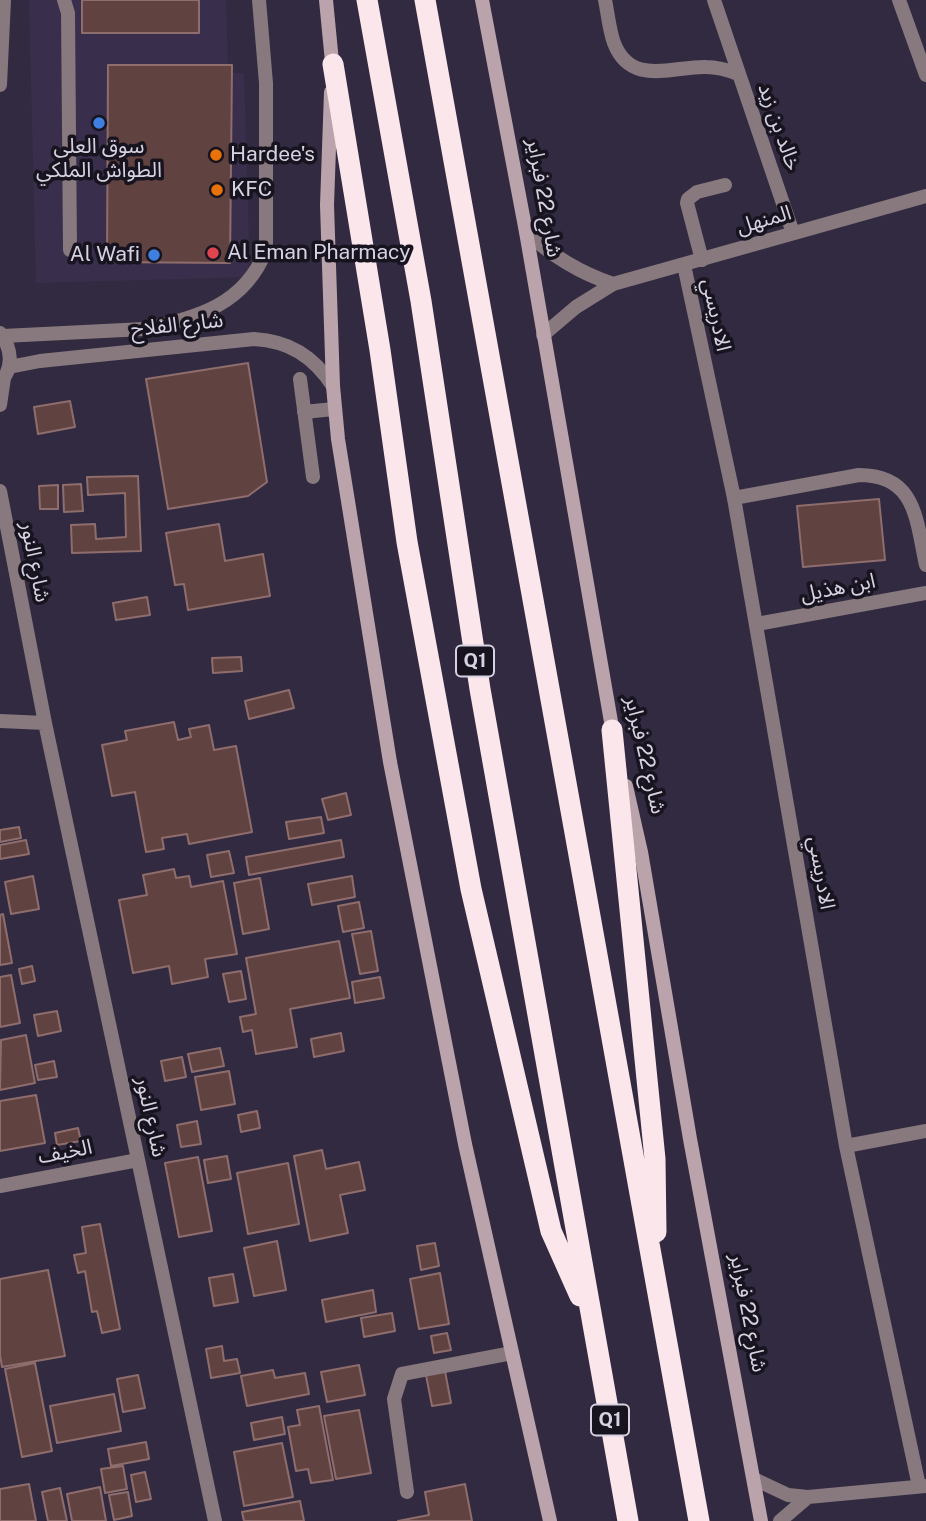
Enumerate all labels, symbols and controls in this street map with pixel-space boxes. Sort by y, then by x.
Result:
street label: خالد بن زيد [752,80,806,174]
marker: سوق العلي الطواش الملكي [91,115,107,131]
place label: سوق العلي الطواش الملكي [36,134,162,184]
street label: شارع 22 فبراير [521,137,567,259]
place label: Hardee's [230,142,315,168]
marker: Hardee's [208,147,224,163]
place label: KFC [231,177,272,203]
marker: KFC [209,182,225,198]
street label: المنهل [734,200,794,240]
place label: Al Eman Pharmacy [227,240,411,266]
place label: Al Wafi [70,242,140,268]
marker: Al Eman Pharmacy [205,245,221,261]
marker: Al Wafi [146,247,162,263]
street label: الادريسي [696,276,736,354]
street label: شارع الفلاح [129,308,225,342]
street label: شارع النور [15,520,55,604]
street label: ابن هذيل [798,568,878,608]
road number: Q1 [456,646,494,676]
street label: شارع 22 فبراير [619,694,671,816]
street label: الادريسي [802,834,840,912]
street label: شارع النور [130,1075,172,1159]
street label: الخيف [36,1134,94,1170]
street label: شارع 22 فبراير [724,1252,772,1374]
road number: Q1 [591,1404,629,1436]

